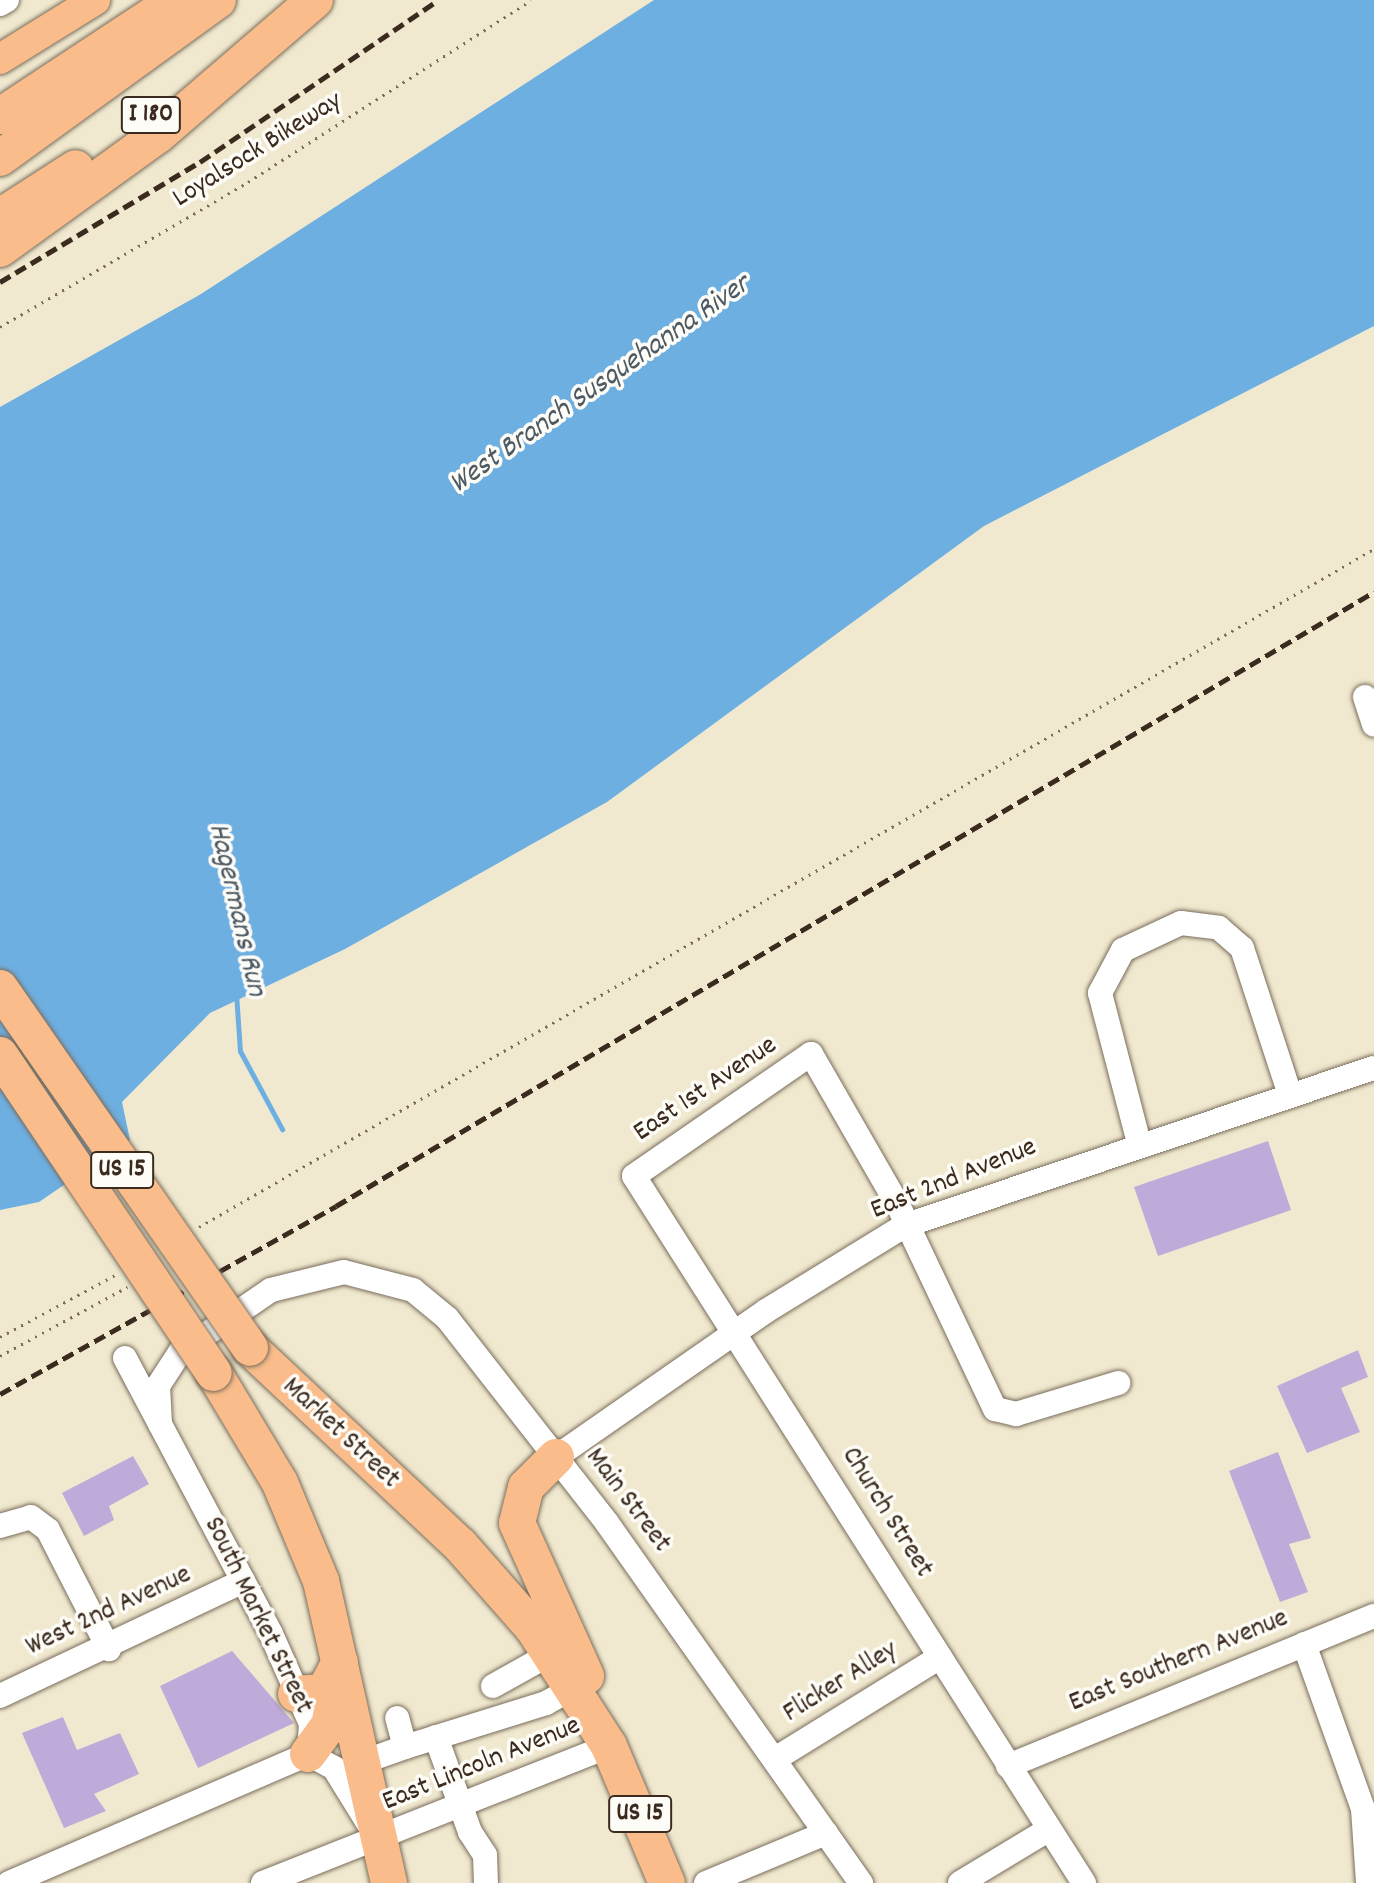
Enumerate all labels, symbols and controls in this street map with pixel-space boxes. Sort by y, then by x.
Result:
street label: Loyalsock Bikeway [167,86,349,216]
road number: I 180 [119,93,183,137]
water label: West Branch Susquehanna River [444,268,758,504]
water label: Hagermans Run [198,820,272,1000]
street label: East 1st Avenue [628,1030,784,1150]
street label: East 2nd Avenue [866,1132,1042,1228]
road number: US 15 [90,1148,154,1192]
street label: Market Street [274,1371,406,1497]
street label: Church Street [833,1441,939,1585]
street label: Main Street [577,1442,677,1560]
street label: South Market Street [195,1512,319,1720]
street label: West 2nd Avenue [21,1559,197,1665]
street label: East Southern Avenue [1065,1603,1293,1721]
street label: Flicker Alley [778,1635,904,1731]
street label: East Lincoln Avenue [378,1710,586,1820]
road number: US 15 [608,1792,672,1836]

